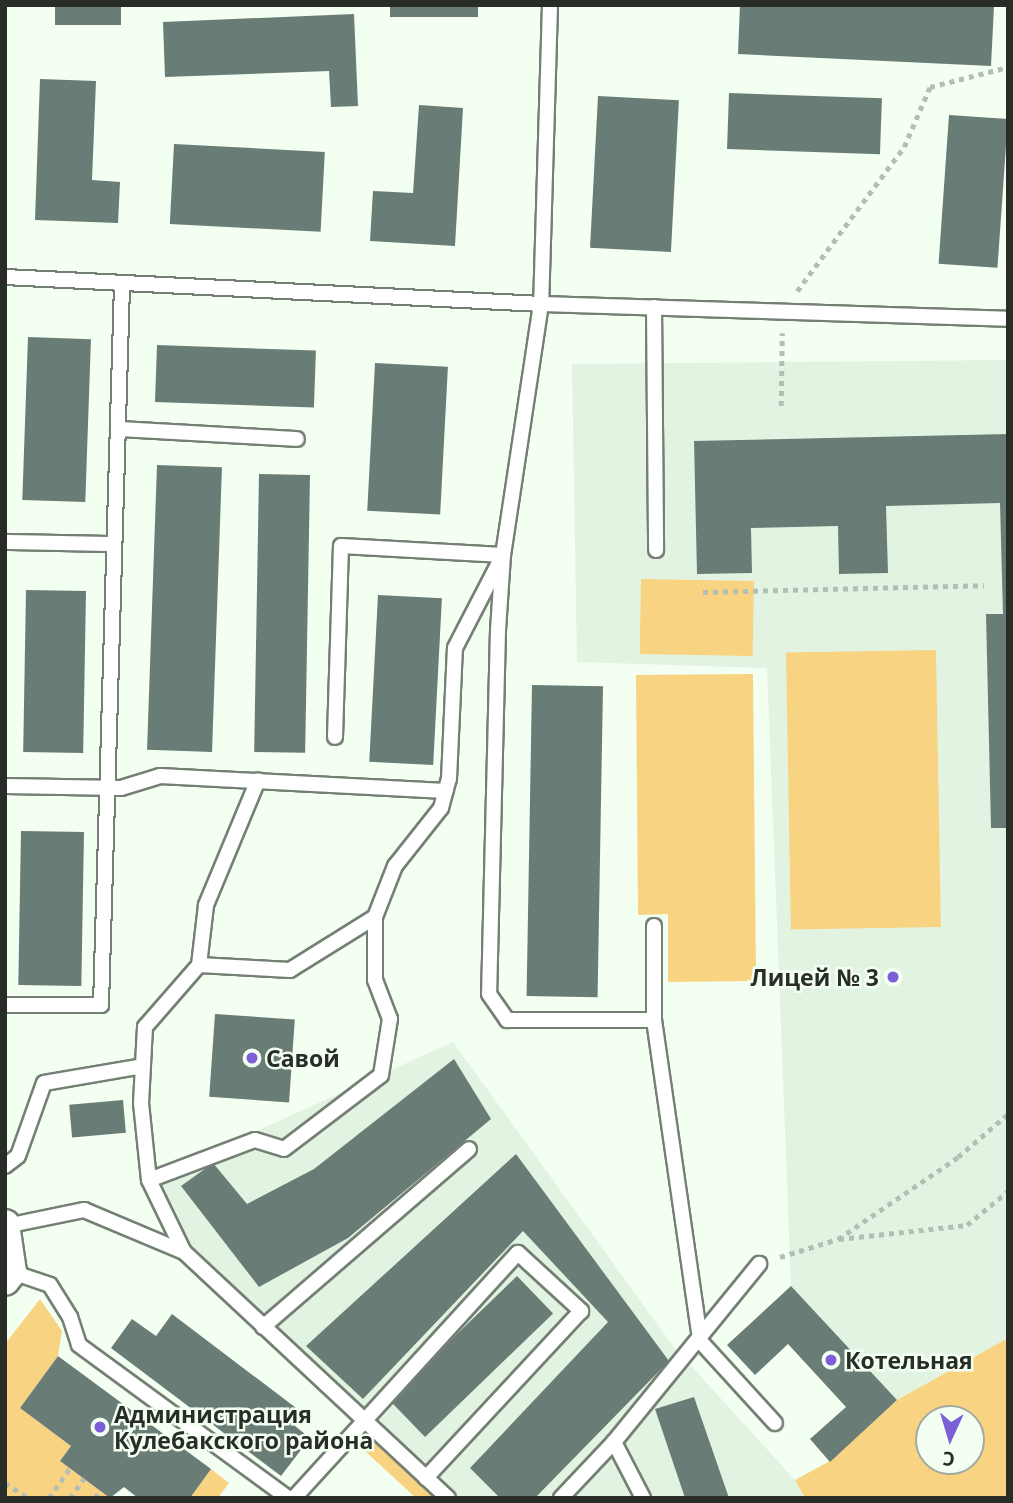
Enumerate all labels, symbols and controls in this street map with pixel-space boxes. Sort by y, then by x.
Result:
place label: Лицей № 3 [751,963,879,991]
marker: Лицей № 3 [885,969,901,985]
place label: Савой [266,1044,340,1072]
marker: Савой [244,1050,260,1066]
place label: Котельная [845,1346,973,1374]
marker: Котельная [823,1352,839,1368]
place label: Администрация Кулебакского района [114,1400,373,1454]
north arrow [915,1405,985,1475]
marker: Администрация Кулебакского района [92,1419,108,1435]
text: С [942,1446,956,1472]

